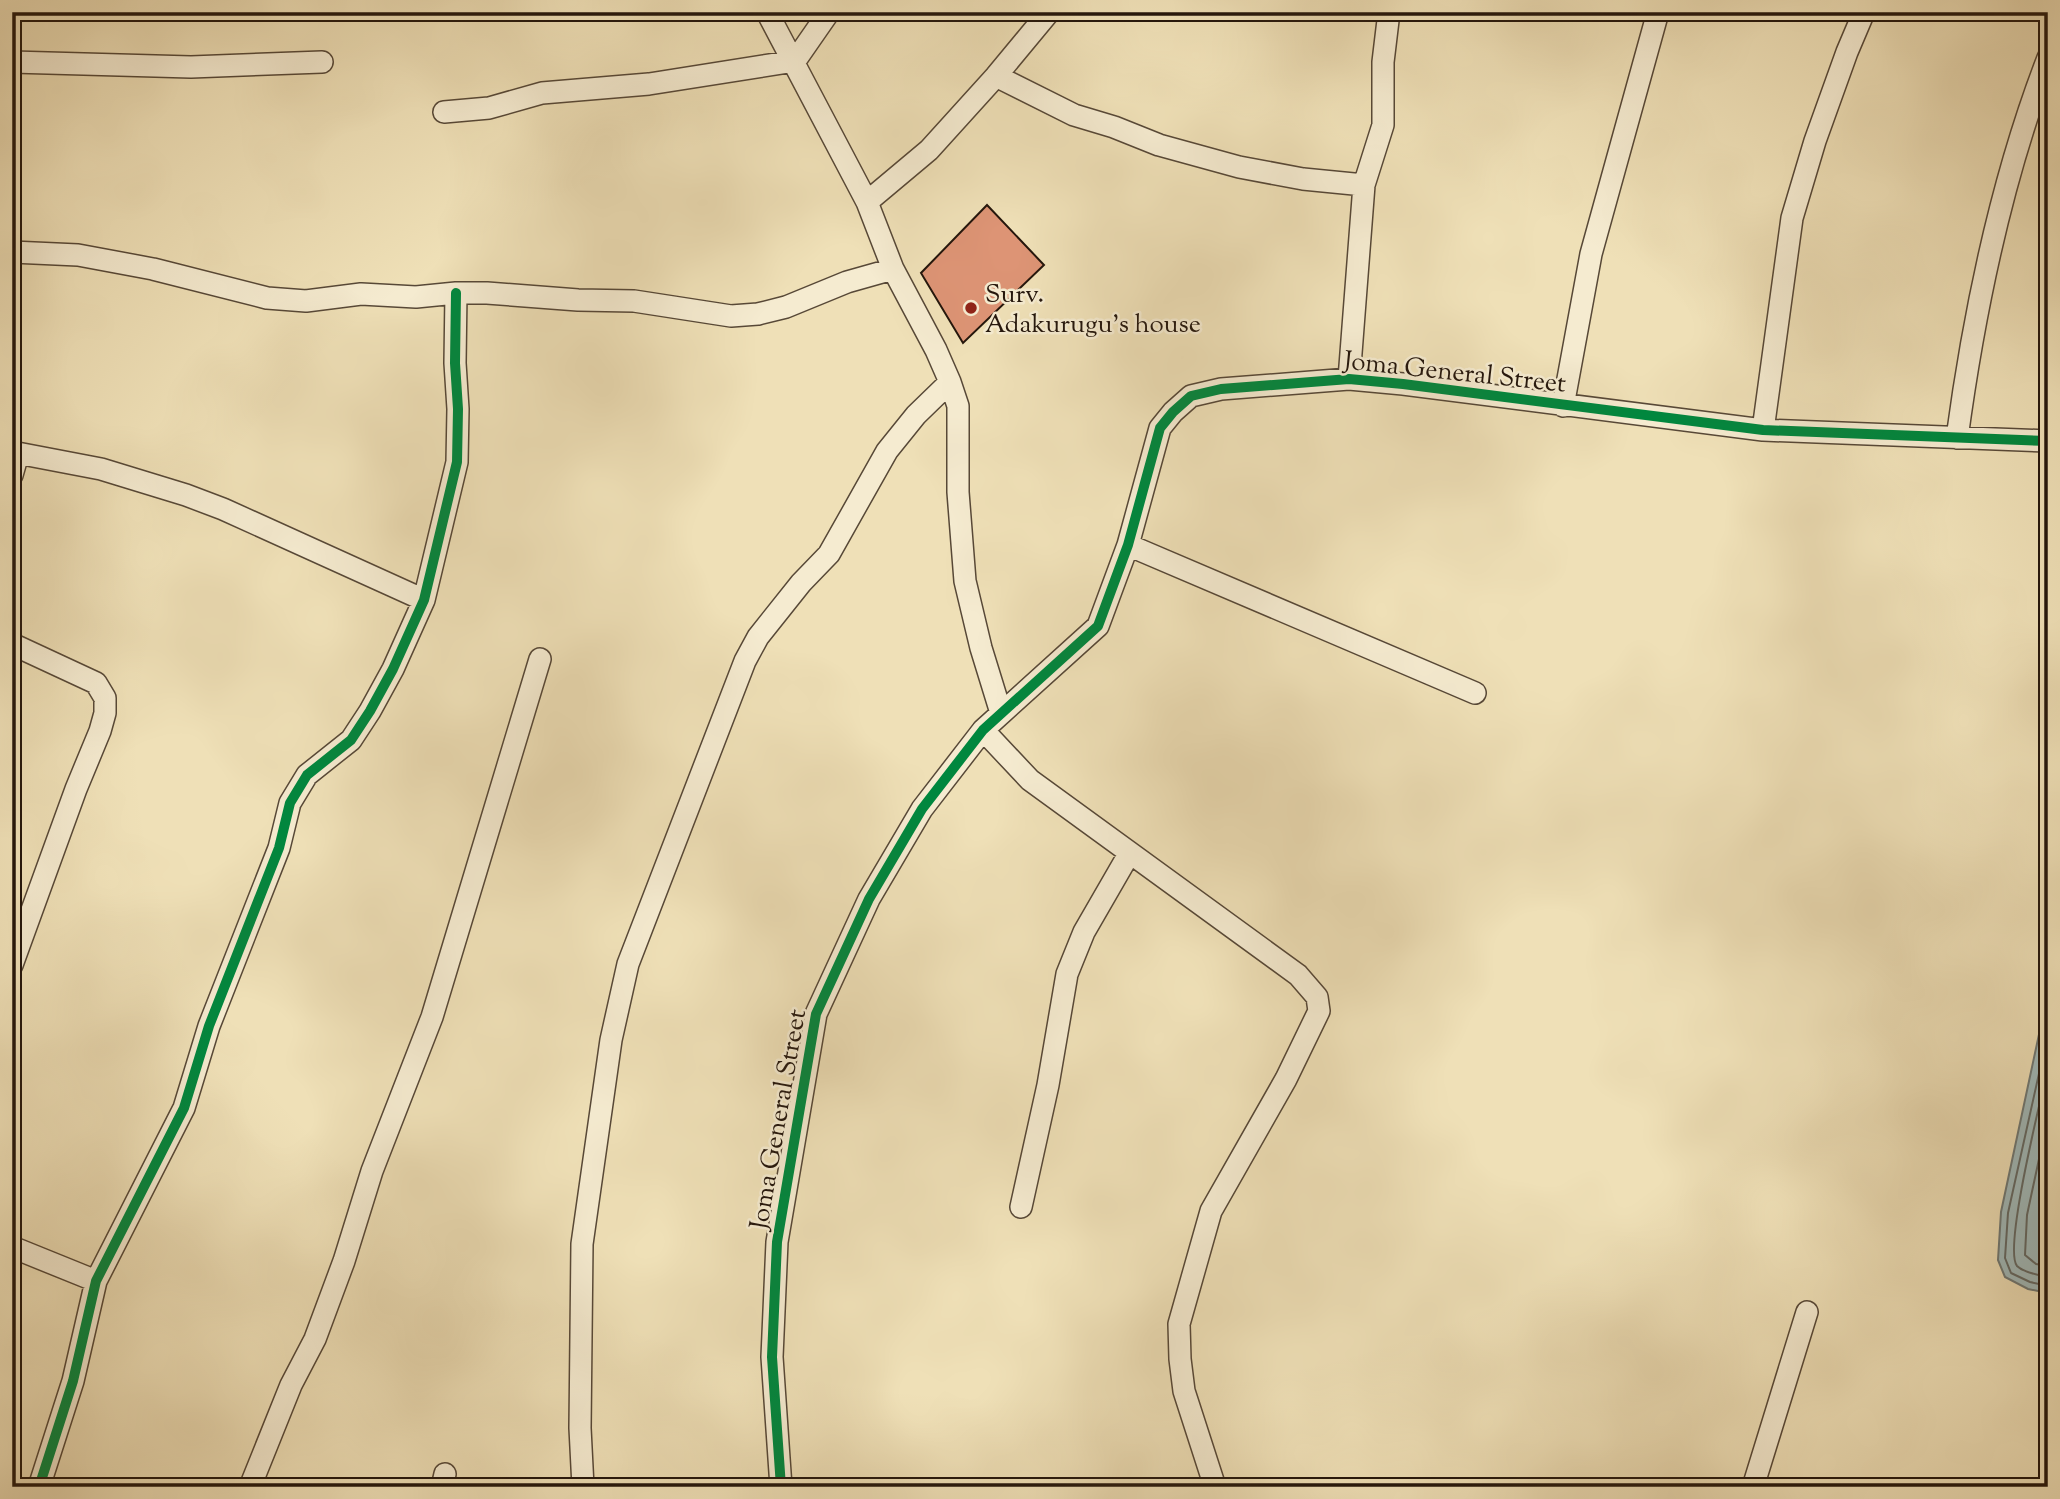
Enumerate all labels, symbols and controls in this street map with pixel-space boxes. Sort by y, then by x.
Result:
place label: Surv. Adakurugu's house [985,277,1201,344]
marker: Surv. Adakurugu's house [963,300,979,316]
street label: Joma General Street [1340,343,1568,404]
street label: Joma General Street [742,1006,817,1234]

